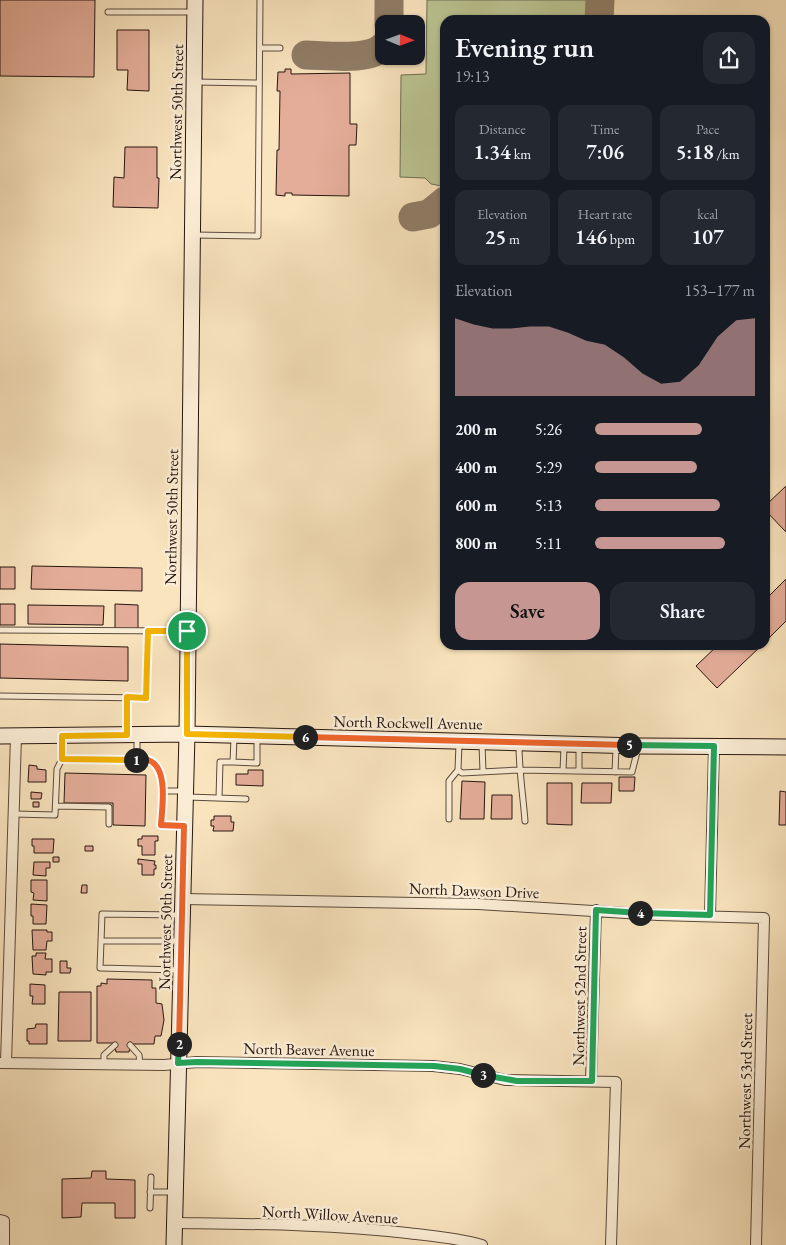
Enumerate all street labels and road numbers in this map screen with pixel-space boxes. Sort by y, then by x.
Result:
street label: Northwest 50th Street [165,44,188,180]
street label: Northwest 50th Street [160,449,183,585]
street label: North Rockwell Avenue [333,711,483,734]
street label: Northwest 50th Street [154,854,177,990]
street label: North Dawson Drive [408,878,540,903]
street label: Northwest 52nd Street [568,926,591,1066]
street label: Northwest 53rd Street [734,1013,757,1149]
street label: North Beaver Avenue [243,1038,375,1061]
street label: North Willow Avenue [261,1200,398,1229]

